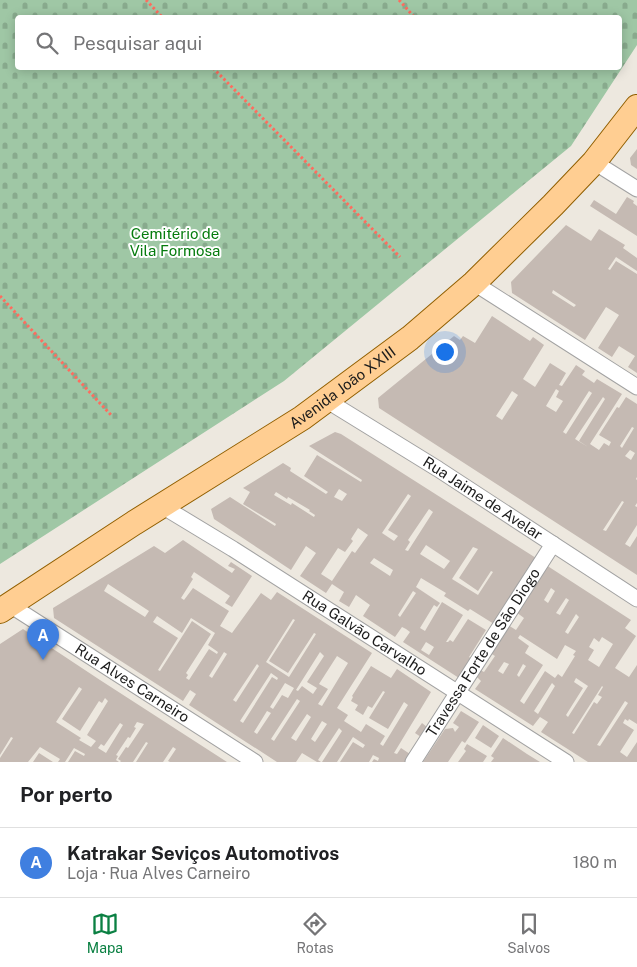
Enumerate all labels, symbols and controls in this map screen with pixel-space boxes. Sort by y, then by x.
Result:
search box [15,15,622,70]
icon: search [33,29,61,57]
text: Pesquisar aqui [73,32,202,54]
park label: Cemitério de Vila Formosa [130,225,220,259]
your location [432,339,458,365]
street label: Avenida João XXIII [286,343,399,432]
street label: Rua Jaime de Avelar [420,453,546,543]
street label: Travessa Forte de São Diogo [422,565,543,740]
street label: Rua Galvão Carvalho [299,587,430,679]
pin: A [27,619,59,660]
street label: Rua Alves Carneiro [72,640,193,726]
text: Por perto [20,782,113,807]
text: Katrakar Seviços Automotivos [67,842,339,864]
text: A [30,853,42,872]
text: 180 m [573,853,617,872]
text: Loja · Rua Alves Carneiro [67,864,250,883]
tab: Mapa [87,910,123,956]
tab: Rotas [297,910,334,956]
tab: Salvos [507,910,550,956]

